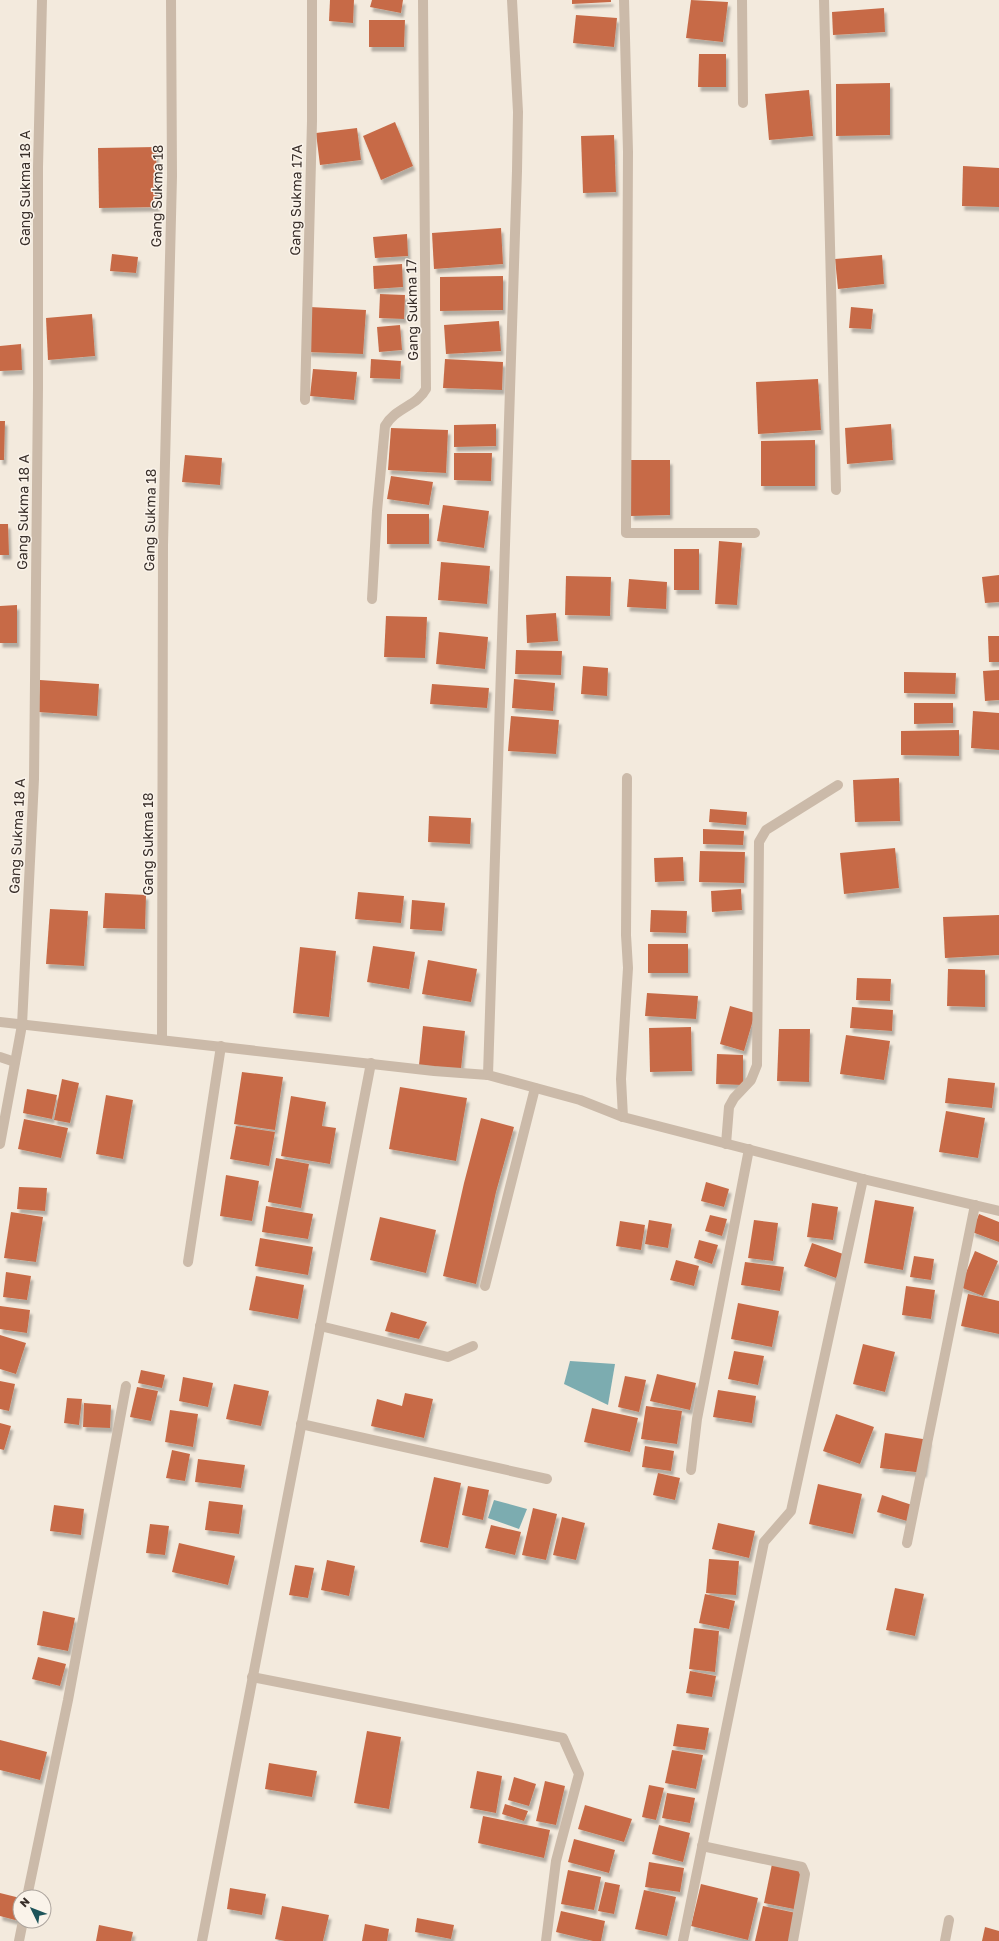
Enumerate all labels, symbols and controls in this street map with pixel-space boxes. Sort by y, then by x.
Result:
street label: Gang Sukma 18 A [16,129,33,246]
street label: Gang Sukma 18 [147,144,166,248]
street label: Gang Sukma 17A [286,144,305,256]
street label: Gang Sukma 17 [402,259,421,361]
street label: Gang Sukma 18 A [13,453,32,570]
street label: Gang Sukma 18 [140,468,159,572]
street label: Gang Sukma 18 A [5,777,28,894]
street label: Gang Sukma 18 [139,793,156,895]
north arrow [12,1889,52,1929]
text: N [17,1894,32,1909]

